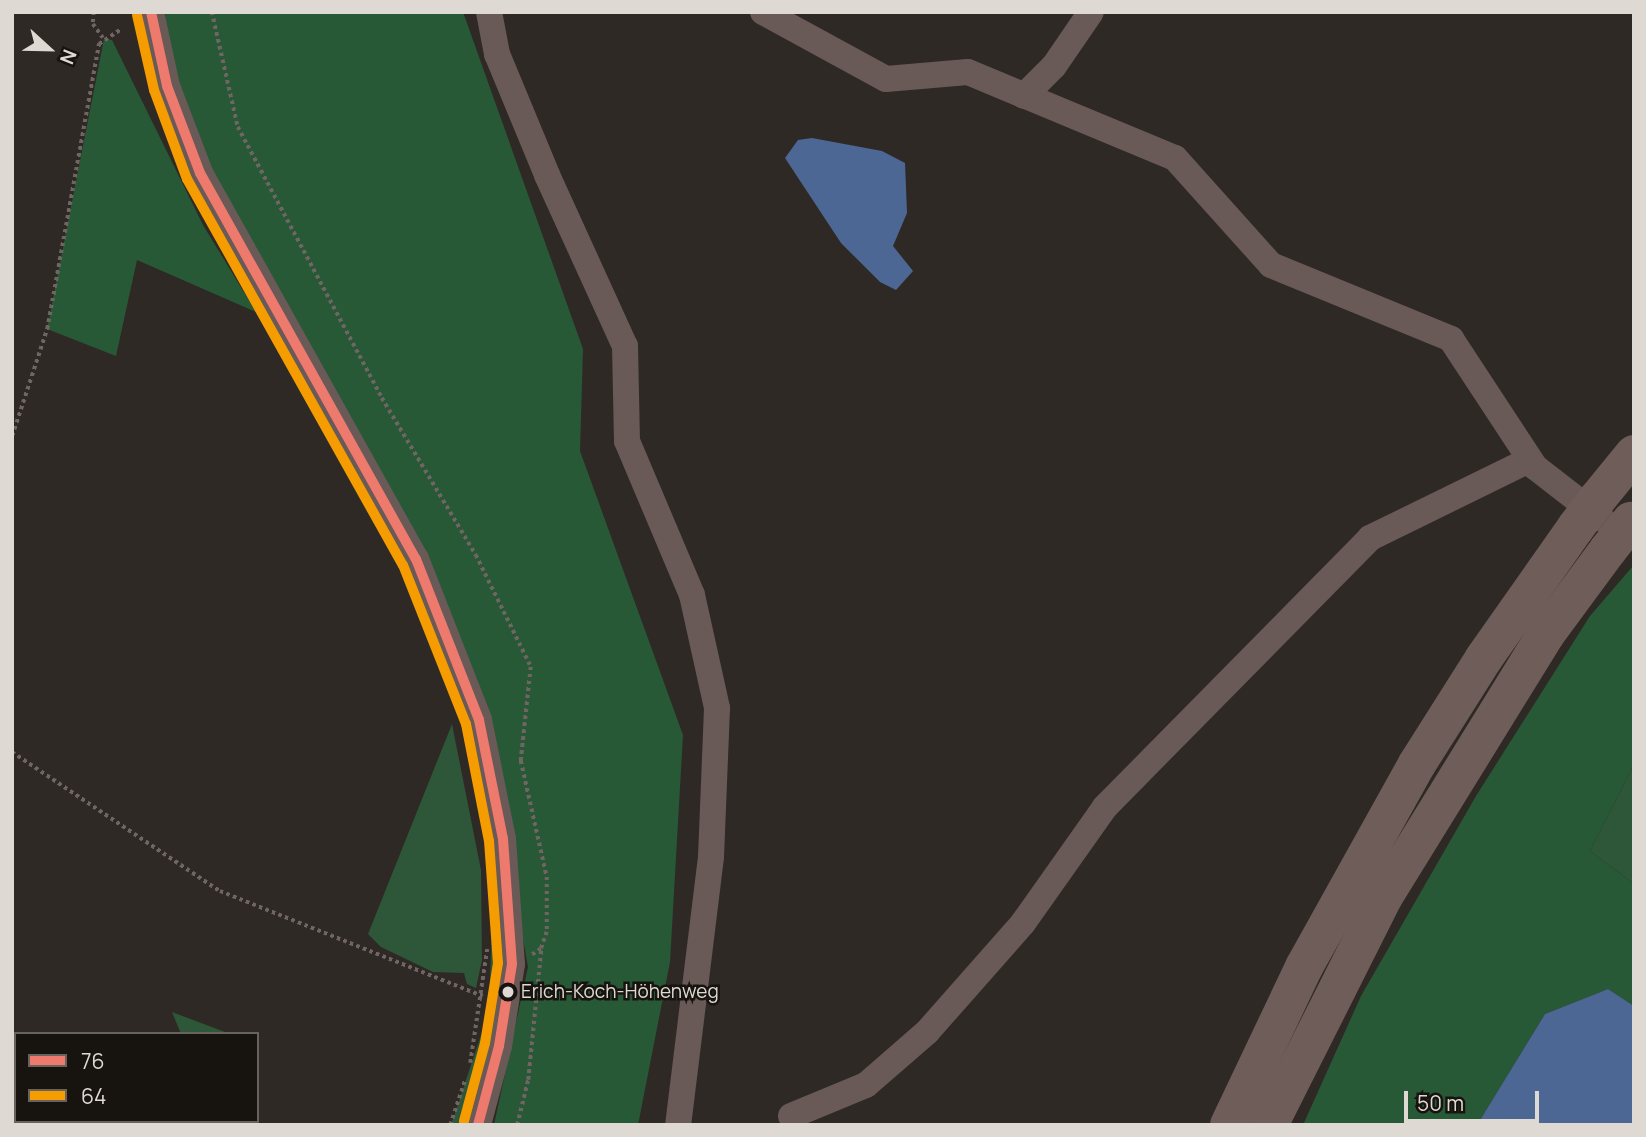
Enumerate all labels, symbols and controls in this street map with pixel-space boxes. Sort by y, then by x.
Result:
north arrow [14,14,84,84]
text: N [54,46,83,68]
place label: Erich-Koch-Höhenweg [521,981,719,1003]
marker: Erich-Koch-Höhenweg [501,985,515,999]
legend [14,1032,259,1123]
text: 76 [81,1047,105,1075]
scale bar [1408,1078,1543,1122]
text: 64 [81,1082,106,1110]
text: 50 m [1417,1089,1464,1117]

